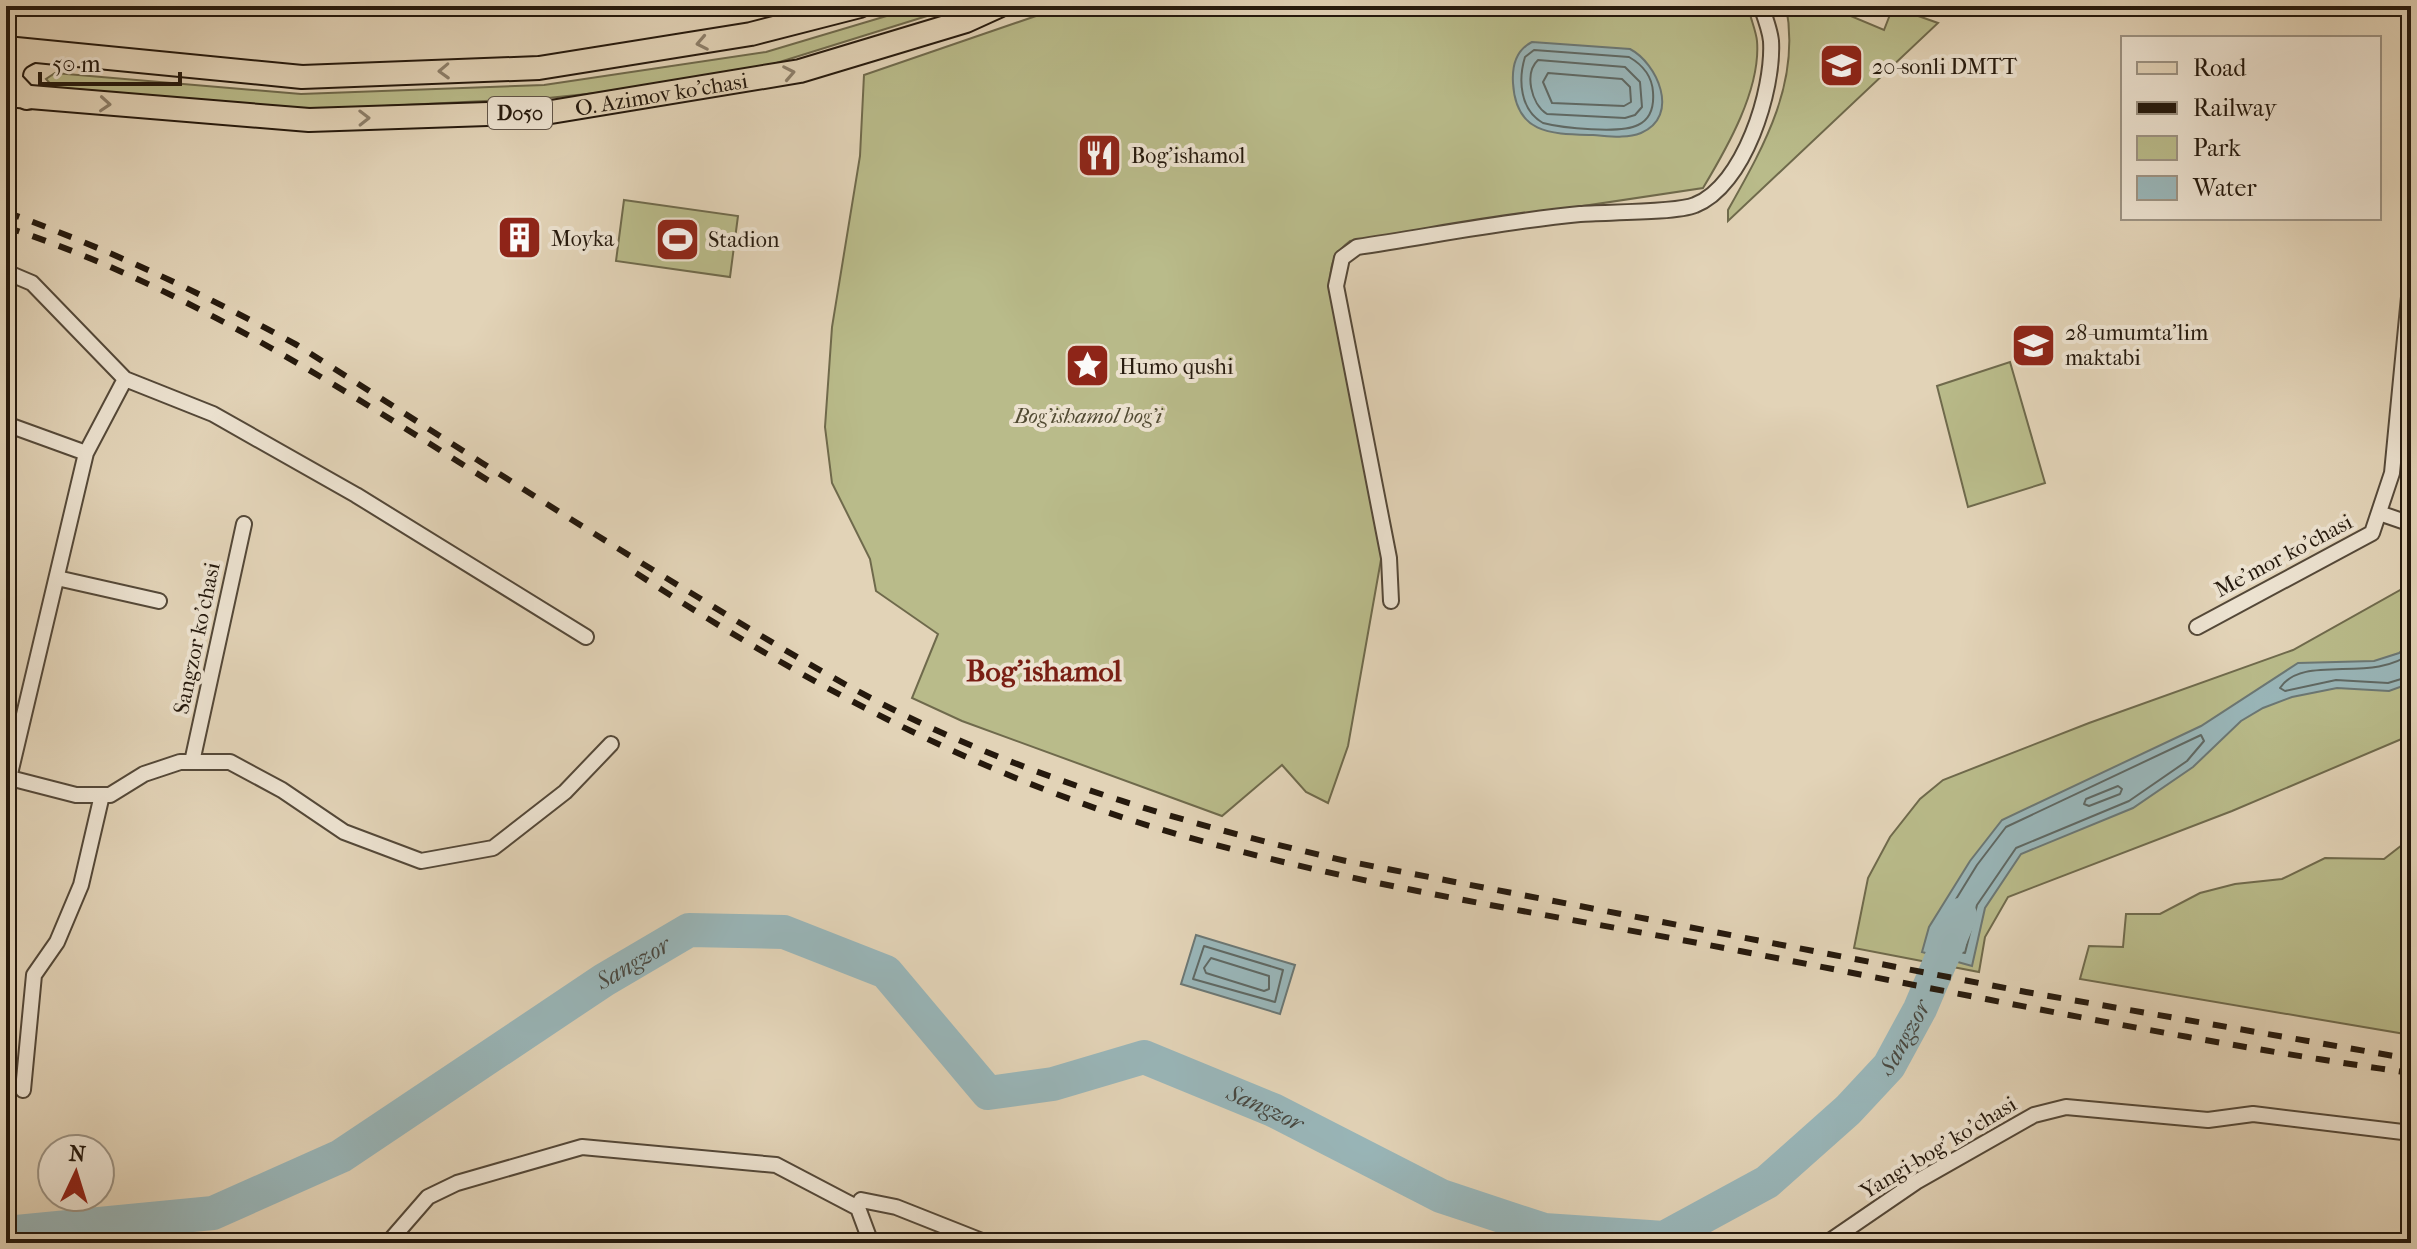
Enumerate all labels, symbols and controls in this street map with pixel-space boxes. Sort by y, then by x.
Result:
one-way arrow [696,33,709,50]
scale bar [40,36,180,86]
legend [2121,36,2381,220]
school or university icon: 20-sonli DMTT [1817,42,1865,90]
text: 50 m [52,50,101,78]
place label: 20-sonli DMTT [1872,54,2018,80]
text: Road [2193,54,2247,82]
one-way arrow [437,63,450,80]
one-way arrow [782,65,795,82]
street label: O. Azimov ko'chasi [573,68,750,122]
text: Railway [2193,94,2278,122]
one-way arrow [99,95,112,112]
road number: D050 [488,97,552,129]
one-way arrow [358,110,371,127]
restaurant icon: Bog'ishamol [1076,131,1124,179]
text: Park [2193,134,2241,162]
place label: Bog'ishamol [1131,143,1245,169]
text: Water [2192,174,2257,202]
building icon: Moyka [496,214,544,262]
sports icon: Stadion [653,215,701,263]
place label: Moyka [551,226,615,252]
place label: Stadion [708,227,780,253]
place label: 28-umumta'lim maktabi [2065,320,2209,371]
school or university icon: 28-umumta'lim maktabi [2010,321,2058,369]
place icon: Humo qushi [1064,342,1112,390]
place label: Humo qushi [1119,354,1234,380]
park label: Bog'ishamol bog'i [1013,403,1164,429]
street label: Me'mor ko'chasi [2210,508,2357,603]
street label: Sangzor ko'chasi [168,560,226,716]
district label: Bog'ishamol [966,654,1123,689]
water label: Sangzor [589,929,677,996]
water label: Sangzor [1873,994,1937,1082]
water label: Sangzor [1222,1078,1310,1138]
street label: Yangi-bog' ko'chasi [1855,1091,2022,1205]
north arrow [36,1133,116,1213]
text: N [68,1140,87,1168]

